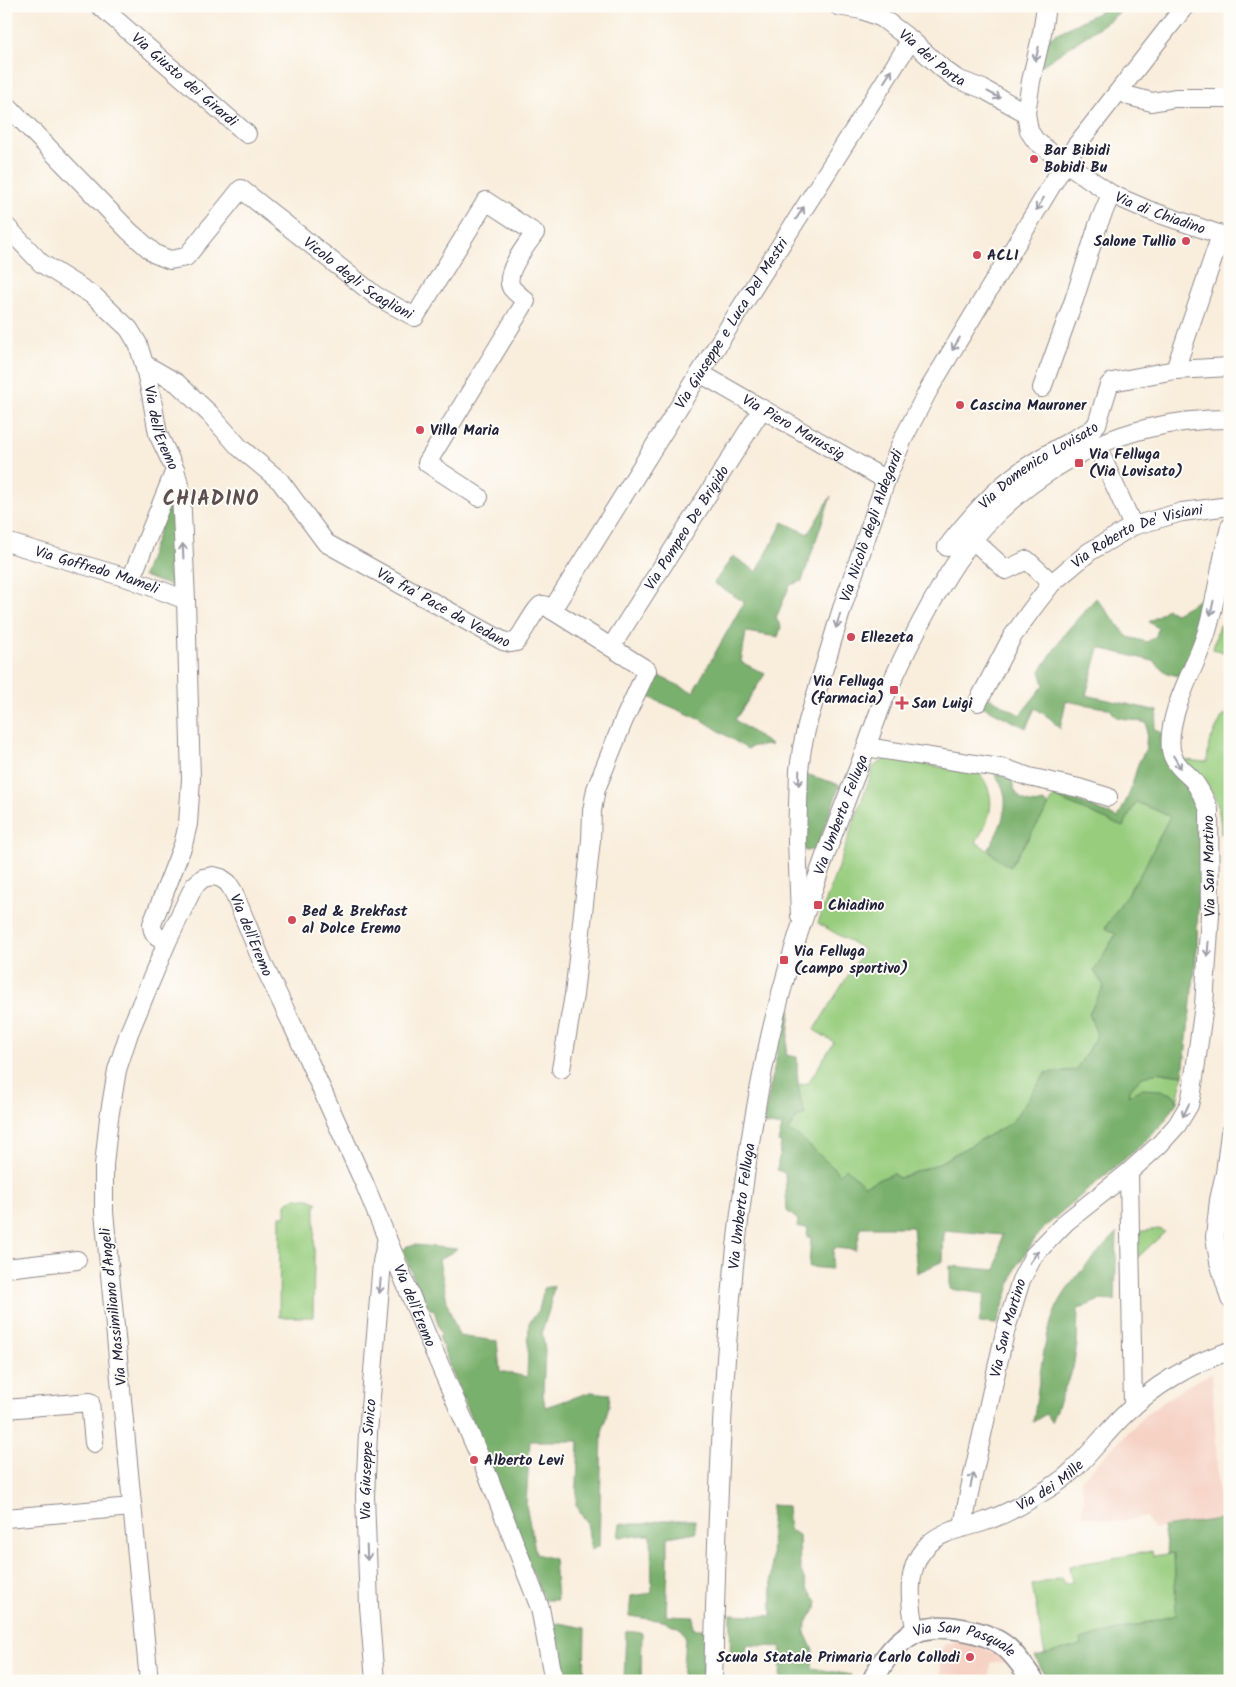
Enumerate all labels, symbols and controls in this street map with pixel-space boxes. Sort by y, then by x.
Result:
street label: Via dei Porta [893,23,968,94]
street label: Via Giusto dei Girardi [125,27,243,134]
one-way arrow [1032,46,1041,62]
one-way arrow [883,70,893,84]
one-way arrow [987,90,1002,100]
place label: Bar Bibidi Bobidi Bu [1044,139,1111,180]
marker: Bar Bibidi Bobidi Bu [1028,153,1040,165]
street label: Via di Chiadino [1111,186,1209,242]
one-way arrow [1034,197,1044,211]
one-way arrow [796,207,806,221]
place label: Salone Tullio [1094,230,1176,254]
street label: Vicolo degli Scaglioni [297,231,418,327]
street label: Via Giuseppe e Luca Del Mestri [669,232,796,414]
marker: Salone Tullio [1180,235,1192,247]
place label: ACLI [987,244,1019,268]
marker: ACLI [971,249,983,261]
one-way arrow [951,336,961,350]
street label: Via dell'Eremo [136,383,185,475]
street label: Via Piero Marussig [737,389,849,467]
place label: Cascina Mauroner [970,394,1087,418]
marker: Cascina Mauroner [954,399,966,411]
street label: Via Domenico Lovisato [973,417,1106,515]
place label: Villa Maria [430,419,500,443]
marker: Villa Maria [414,424,426,436]
place label: Via Felluga (Via Lovisato) [1089,443,1183,484]
street label: Via Nicolò degli Aldegardi [834,445,911,606]
marker: Via Felluga (Via Lovisato) [1073,457,1085,469]
street label: Via Pompeo De Brigido [639,461,736,596]
district label: CHIADINO [163,484,259,516]
street label: Via Roberto De' Visiani [1066,498,1206,575]
street label: Via Goffredo Mameli [32,540,163,602]
one-way arrow [179,544,188,560]
street label: Via fra' Pace da Vedano [372,562,512,655]
one-way arrow [1207,600,1216,616]
one-way arrow [833,613,843,629]
place label: Ellezeta [861,626,914,650]
marker: Ellezeta [845,631,857,643]
place label: Via Felluga (farmacia) [810,670,884,711]
marker: Via Felluga (farmacia) [888,684,900,696]
place label: San Luigi [912,692,974,716]
marker: San Luigi [896,697,908,709]
street label: Via Umberto Felluga [808,751,875,879]
one-way arrow [1173,755,1183,769]
one-way arrow [795,770,804,786]
street label: Via San Martino [1197,815,1223,917]
street label: Via dell'Eremo [222,890,279,981]
place label: Chiadino [828,894,885,918]
marker: Chiadino [812,899,824,911]
place label: Bed & Brekfast al Dolce Eremo [302,900,408,941]
marker: Bed & Brekfast al Dolce Eremo [286,914,298,926]
place label: Via Felluga (campo sportivo) [794,940,908,981]
one-way arrow [1203,941,1213,957]
marker: Via Felluga (campo sportivo) [778,954,790,966]
one-way arrow [1180,1102,1190,1117]
street label: Via Umberto Felluga [723,1141,763,1271]
street label: Via Massimiliano d'Angeli [94,1225,134,1387]
one-way arrow [1029,1250,1039,1264]
street label: Via dell'Eremo [386,1261,442,1351]
street label: Via San Martino [984,1276,1034,1380]
one-way arrow [375,1278,385,1294]
street label: Via Giuseppe Sinico [354,1398,384,1520]
place label: Alberto Levi [484,1449,565,1473]
marker: Alberto Levi [468,1454,480,1466]
street label: Via dei Mille [1012,1454,1090,1518]
one-way arrow [968,1472,977,1488]
one-way arrow [362,1544,372,1561]
street label: Via San Pasquale [910,1616,1021,1663]
place label: Scuola Statale Primaria Carlo Collodi [717,1646,961,1670]
marker: Scuola Statale Primaria Carlo Collodi [964,1651,976,1663]

